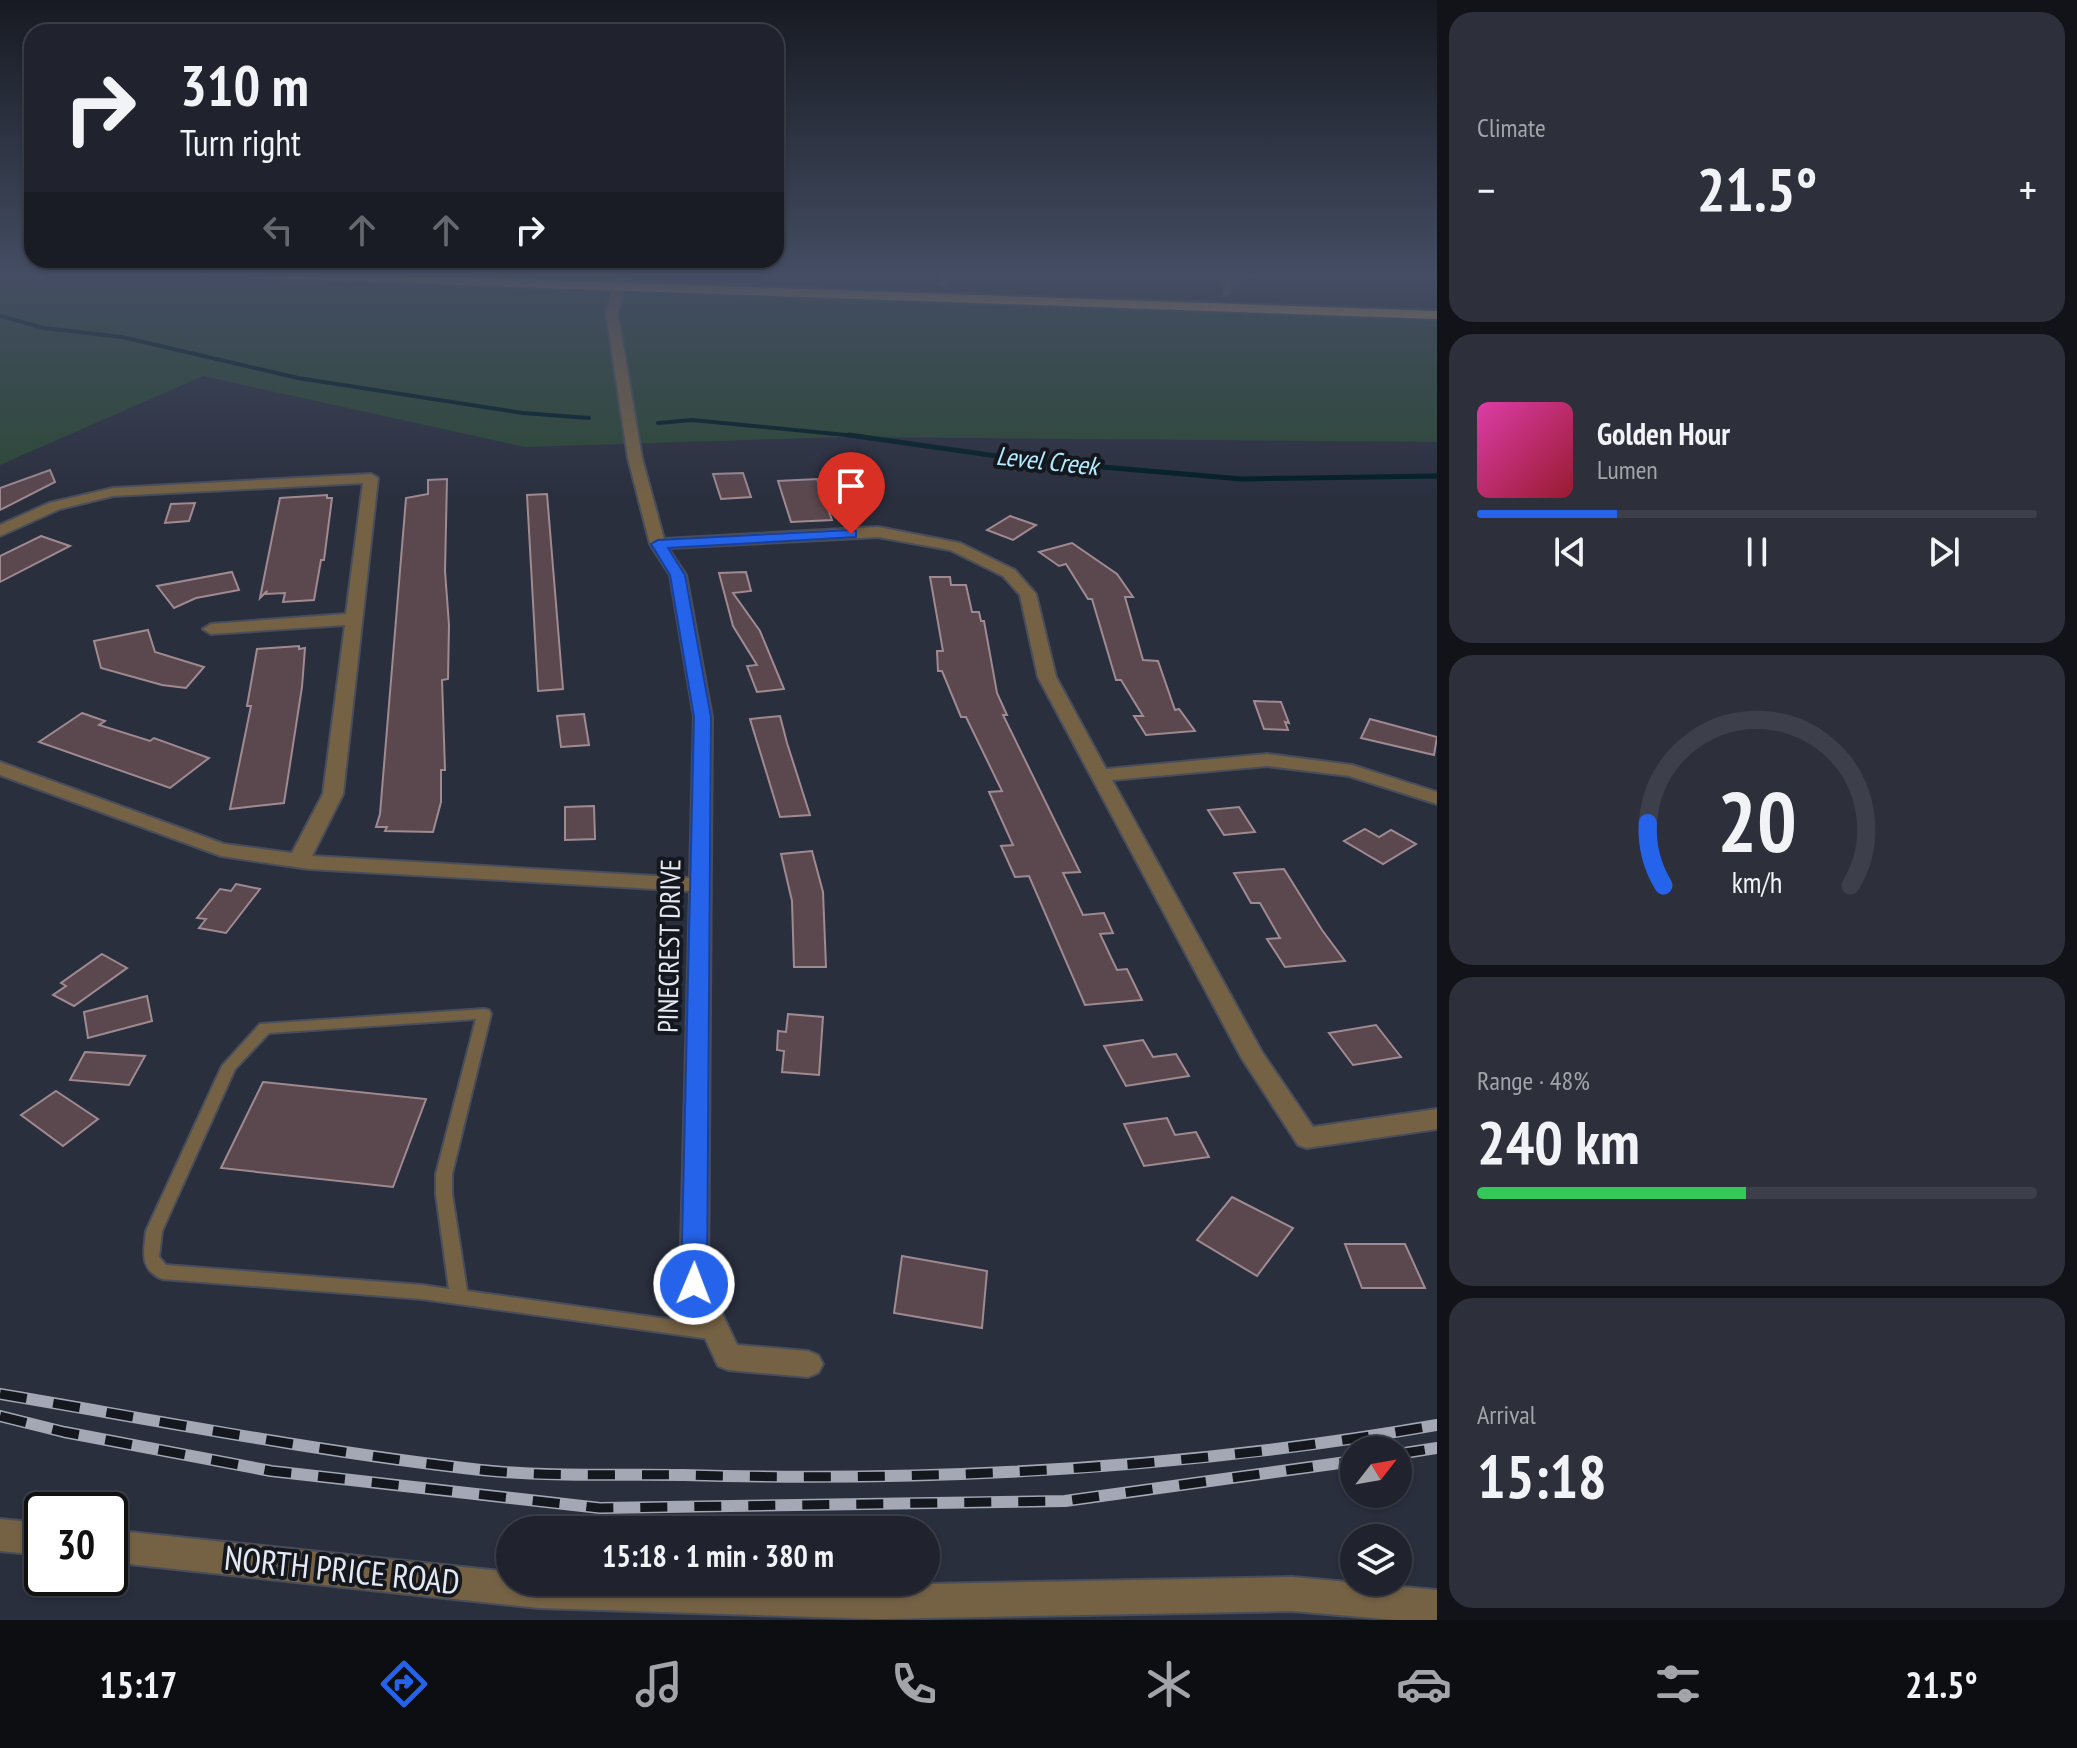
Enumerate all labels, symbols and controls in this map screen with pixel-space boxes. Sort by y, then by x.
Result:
text: 310 m [180,49,309,121]
icon: right [48,56,152,160]
text: Climate [1477,111,1546,144]
text: Turn right [180,119,301,166]
text: 21.5° [1697,150,1817,228]
text: − [1477,161,1495,218]
text: + [2019,161,2037,218]
icon: left [256,208,300,252]
icon: ahead [340,208,384,252]
icon: ahead [424,208,468,252]
icon: right [508,208,552,252]
text: Golden Hour [1597,414,1730,453]
water label: Level Creek [994,439,1103,483]
pin [817,452,885,534]
text: Lumen [1597,453,1658,486]
icon: arrive [829,464,873,508]
icon: previous [1548,530,1592,574]
icon: pause [1735,530,1779,574]
icon: next [1922,530,1966,574]
text: 20 [1717,767,1797,875]
street label: PINECREST DRIVE [648,859,689,1033]
text: km/h [1732,864,1782,901]
text: Range · 48% [1477,1064,1590,1097]
text: 240 km [1477,1103,1640,1181]
position arrow [652,1242,736,1326]
text: Arrival [1477,1398,1536,1431]
north arrow [1340,1436,1412,1508]
map controls [1340,1436,1412,1596]
text: 15:18 [1477,1437,1607,1515]
speed limit sign: 30 [24,1492,128,1596]
button: layers [1340,1524,1412,1596]
street label: NORTH PRICE ROAD [222,1535,462,1603]
text: 15:18 · 1 min · 380 m [602,1536,834,1575]
icon: directions [376,1656,432,1712]
icon: music [631,1656,687,1712]
icon: phone [886,1656,942,1712]
icon: climate [1141,1656,1197,1712]
icon: car [1396,1656,1452,1712]
icon: filters [1650,1656,1706,1712]
text: 15:17 [99,1661,177,1708]
text: 21.5° [1905,1661,1978,1708]

